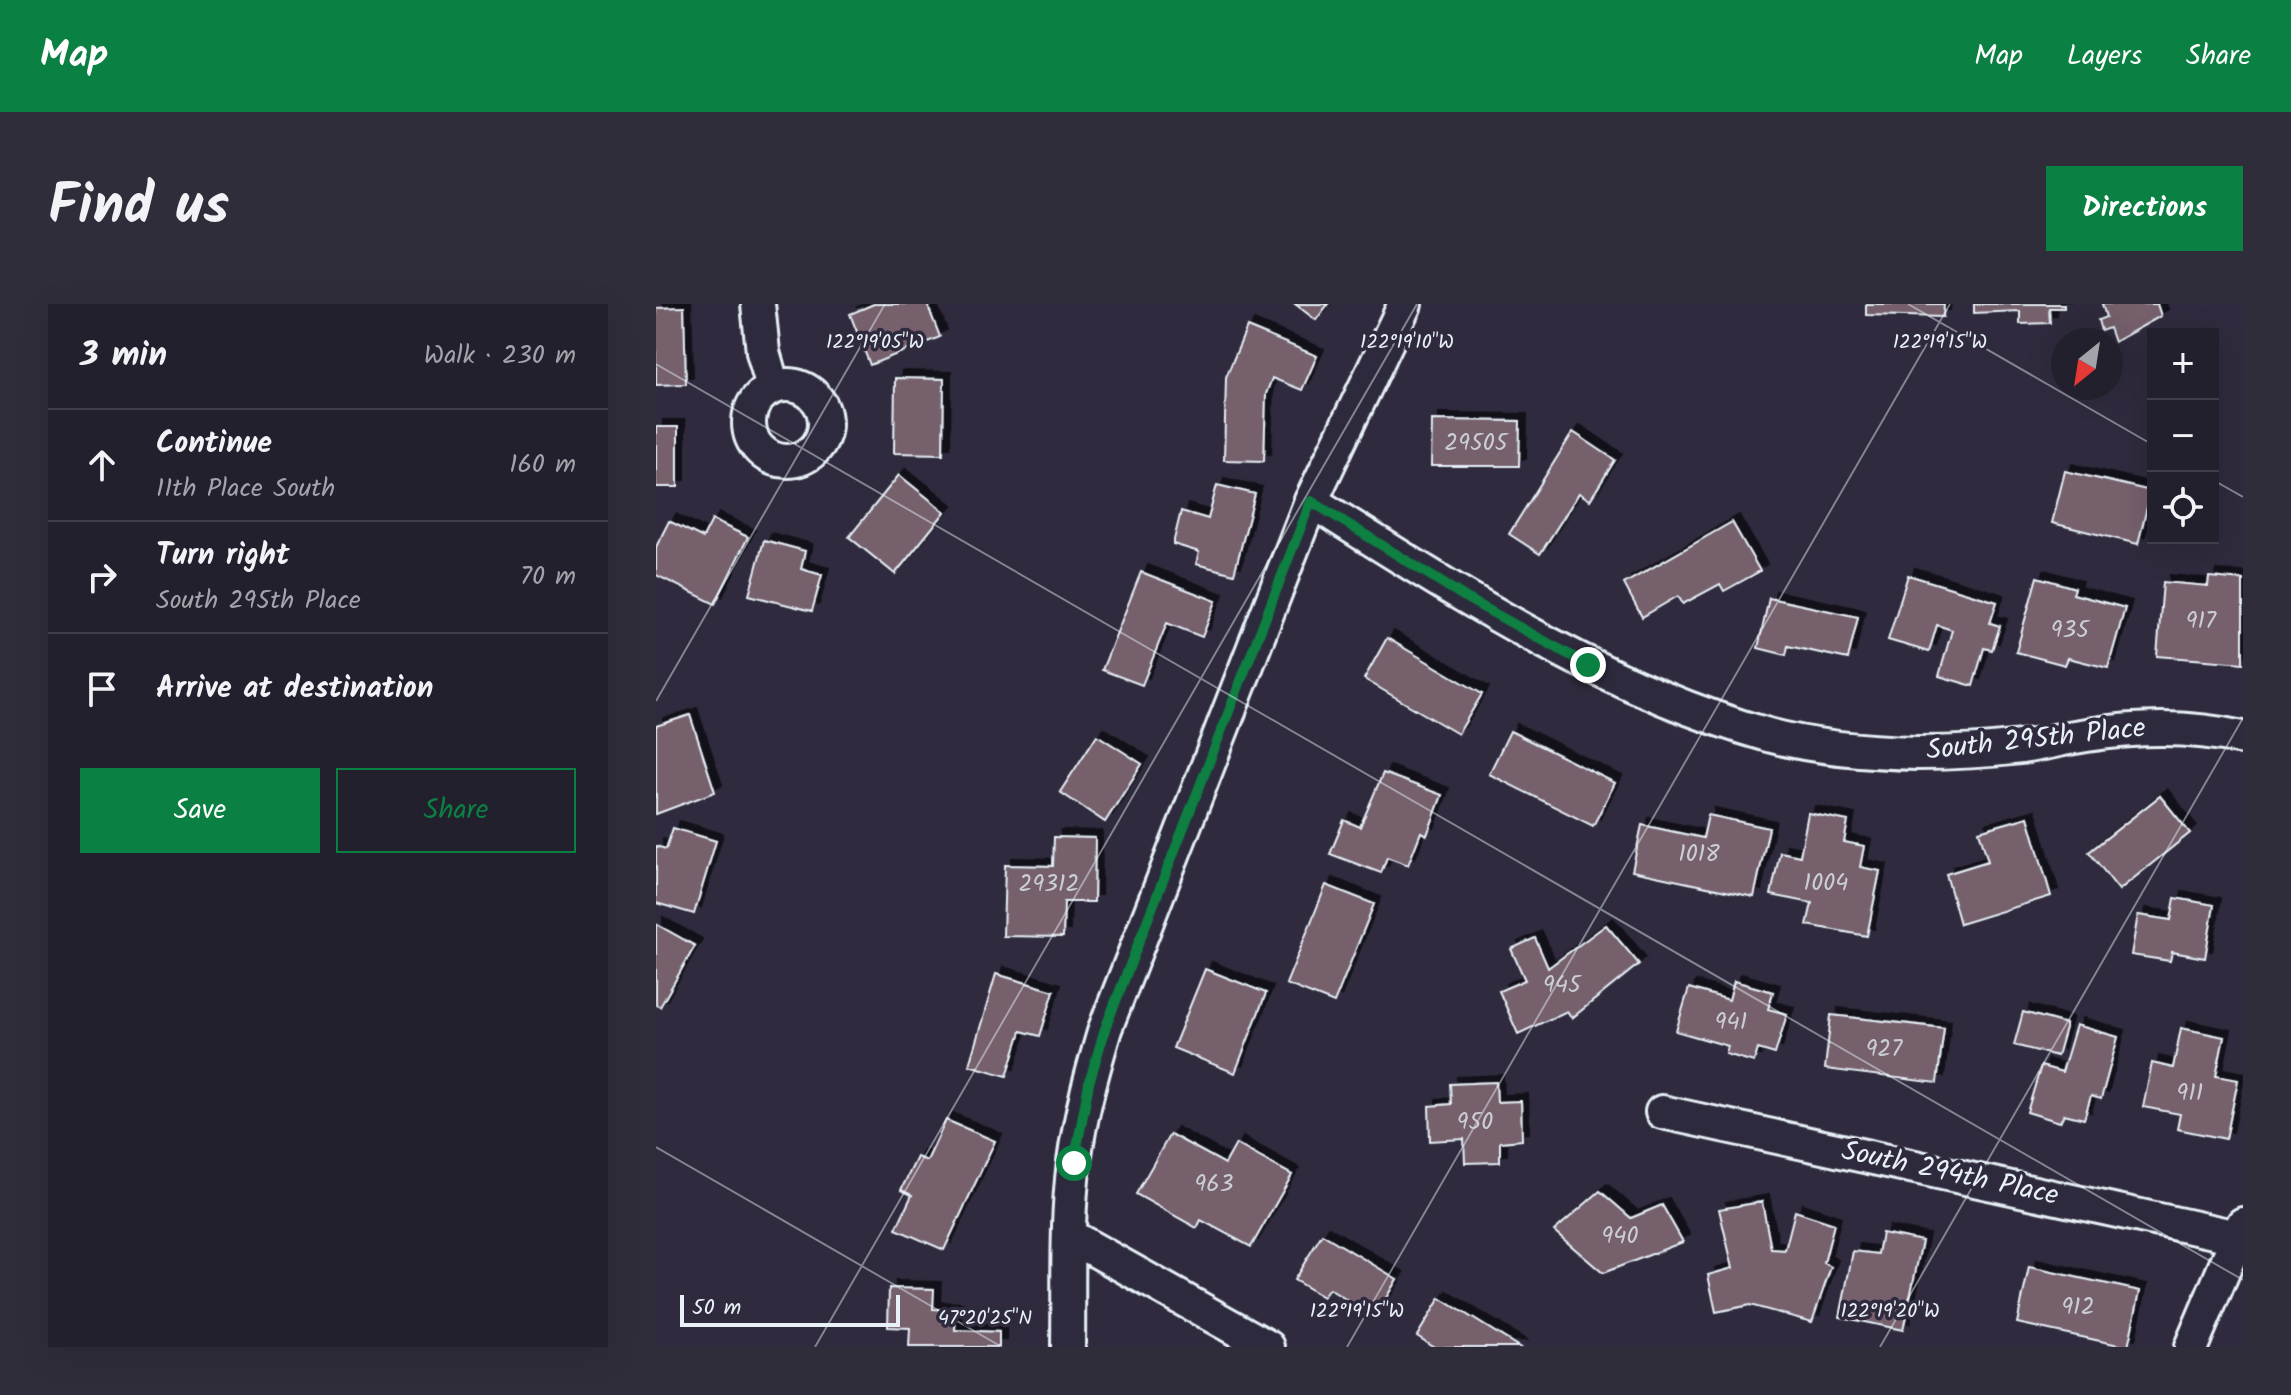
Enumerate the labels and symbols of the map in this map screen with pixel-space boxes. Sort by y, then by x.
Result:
text: 122°19'05"W [826,327,924,359]
text: 122°19'10"W [1360,327,1454,359]
text: 122°19'15"W [1893,327,1987,359]
north arrow [2051,328,2123,400]
house number: 29505 [1444,424,1510,463]
house number: 917 [2186,602,2217,641]
house number: 935 [2051,611,2091,650]
route end [1570,647,1606,683]
street label: South 295th Place [1924,706,2148,774]
house number: 1018 [1678,835,1720,874]
house number: 1004 [1804,864,1848,903]
house number: 29312 [1019,865,1079,904]
house number: 945 [1543,966,1583,1005]
house number: 941 [1715,1003,1747,1042]
house number: 927 [1866,1030,1903,1069]
house number: 911 [2177,1074,2203,1113]
house number: 950 [1457,1103,1493,1142]
street label: South 294th Place [1837,1129,2063,1219]
route start [1056,1145,1092,1181]
house number: 963 [1195,1165,1233,1204]
house number: 940 [1602,1217,1638,1256]
house number: 912 [2061,1288,2095,1327]
scale bar [680,1291,900,1327]
text: 122°19'15"W [1310,1296,1404,1328]
text: 122°19'20"W [1840,1296,1940,1328]
text: 47°20'25"N [938,1303,1032,1335]

